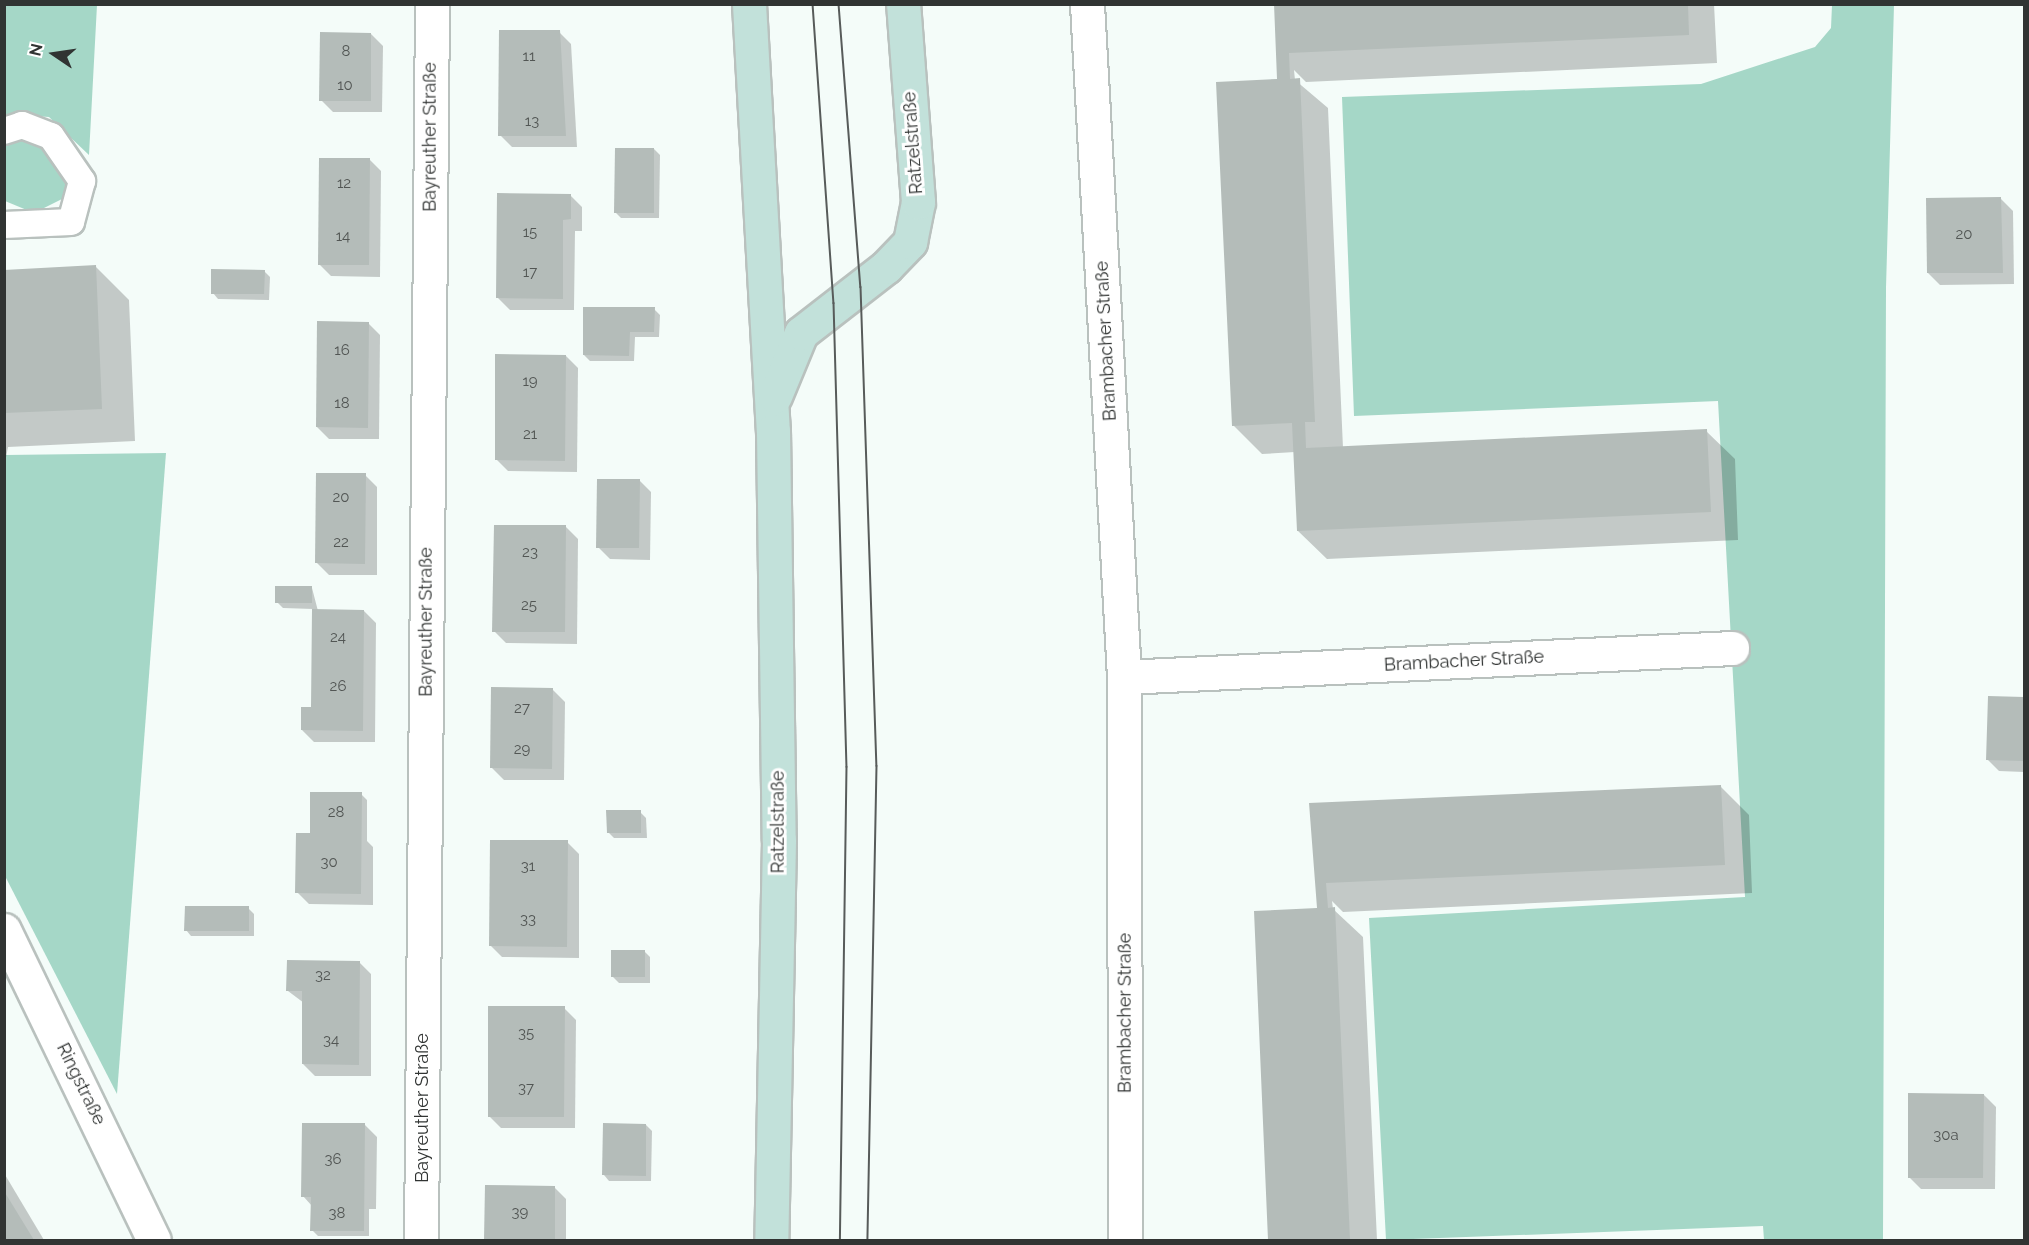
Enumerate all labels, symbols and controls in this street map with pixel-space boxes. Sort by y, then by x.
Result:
north arrow [24,24,84,84]
text: N [25,42,47,58]
house number: 8 [342,43,350,61]
house number: 11 [523,48,535,66]
street label: Bayreuther Straße [419,62,441,212]
house number: 10 [337,77,353,95]
street label: Ratzelstraße [899,91,927,195]
house number: 13 [525,113,539,131]
house number: 12 [337,175,351,193]
house number: 15 [523,224,537,242]
house number: 20 [1956,226,1972,244]
house number: 14 [336,228,350,246]
street label: Brambacher Straße [1091,260,1121,422]
house number: 17 [523,264,537,282]
house number: 16 [334,342,350,360]
house number: 19 [522,373,538,391]
house number: 18 [334,395,350,413]
house number: 21 [523,426,537,444]
house number: 20 [333,489,349,507]
house number: 22 [333,534,349,552]
house number: 23 [522,544,538,562]
street label: Bayreuther Straße [415,547,437,697]
house number: 25 [521,597,537,615]
house number: 24 [330,629,346,647]
street label: Brambacher Straße [1383,646,1545,676]
house number: 26 [330,678,346,696]
house number: 27 [514,700,530,718]
house number: 29 [514,741,530,759]
street label: Ratzelstraße [767,771,789,873]
house number: 28 [328,804,344,822]
house number: 30 [320,854,338,872]
house number: 31 [521,858,535,876]
house number: 33 [520,911,536,929]
street label: Brambacher Straße [1114,933,1136,1093]
house number: 32 [315,967,331,985]
house number: 35 [518,1025,534,1043]
house number: 34 [323,1032,339,1050]
street label: Bayreuther Straße [411,1033,433,1183]
street label: Ringstraße [52,1039,110,1129]
house number: 37 [518,1080,534,1098]
house number: 30a [1933,1127,1959,1145]
house number: 36 [324,1151,342,1169]
house number: 39 [512,1204,528,1222]
house number: 38 [329,1205,345,1223]

